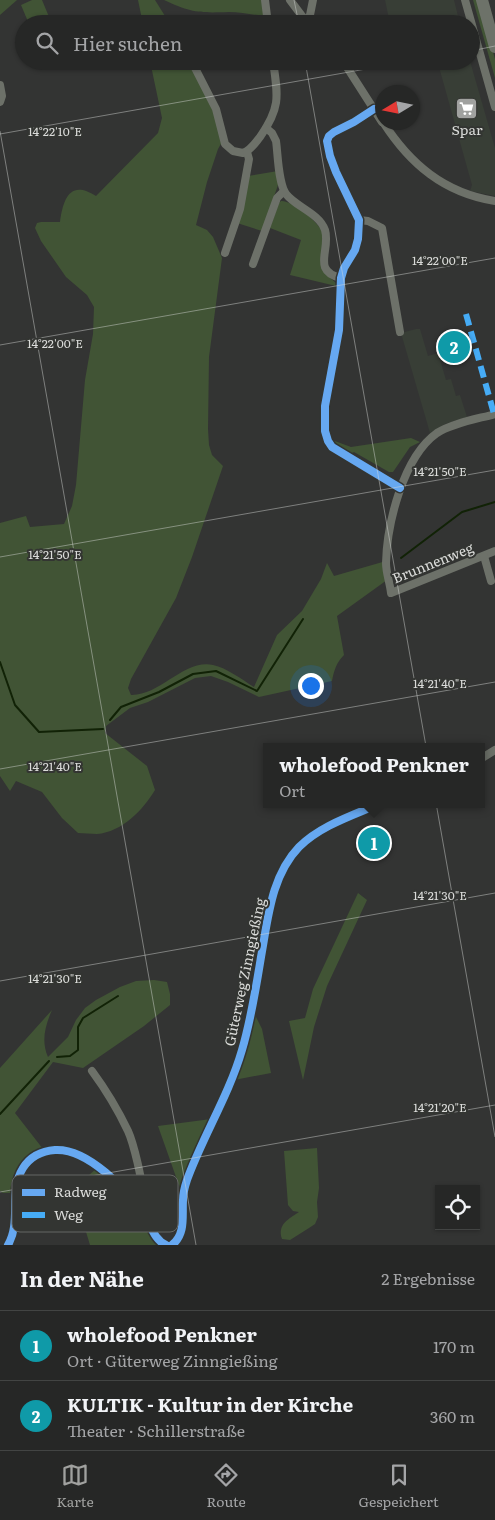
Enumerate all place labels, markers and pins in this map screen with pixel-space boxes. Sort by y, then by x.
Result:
supermarket icon: Spar [455,96,479,120]
place label: Spar [451,119,483,139]
pin: 2 [438,328,470,366]
pin: 1 [358,824,390,862]

